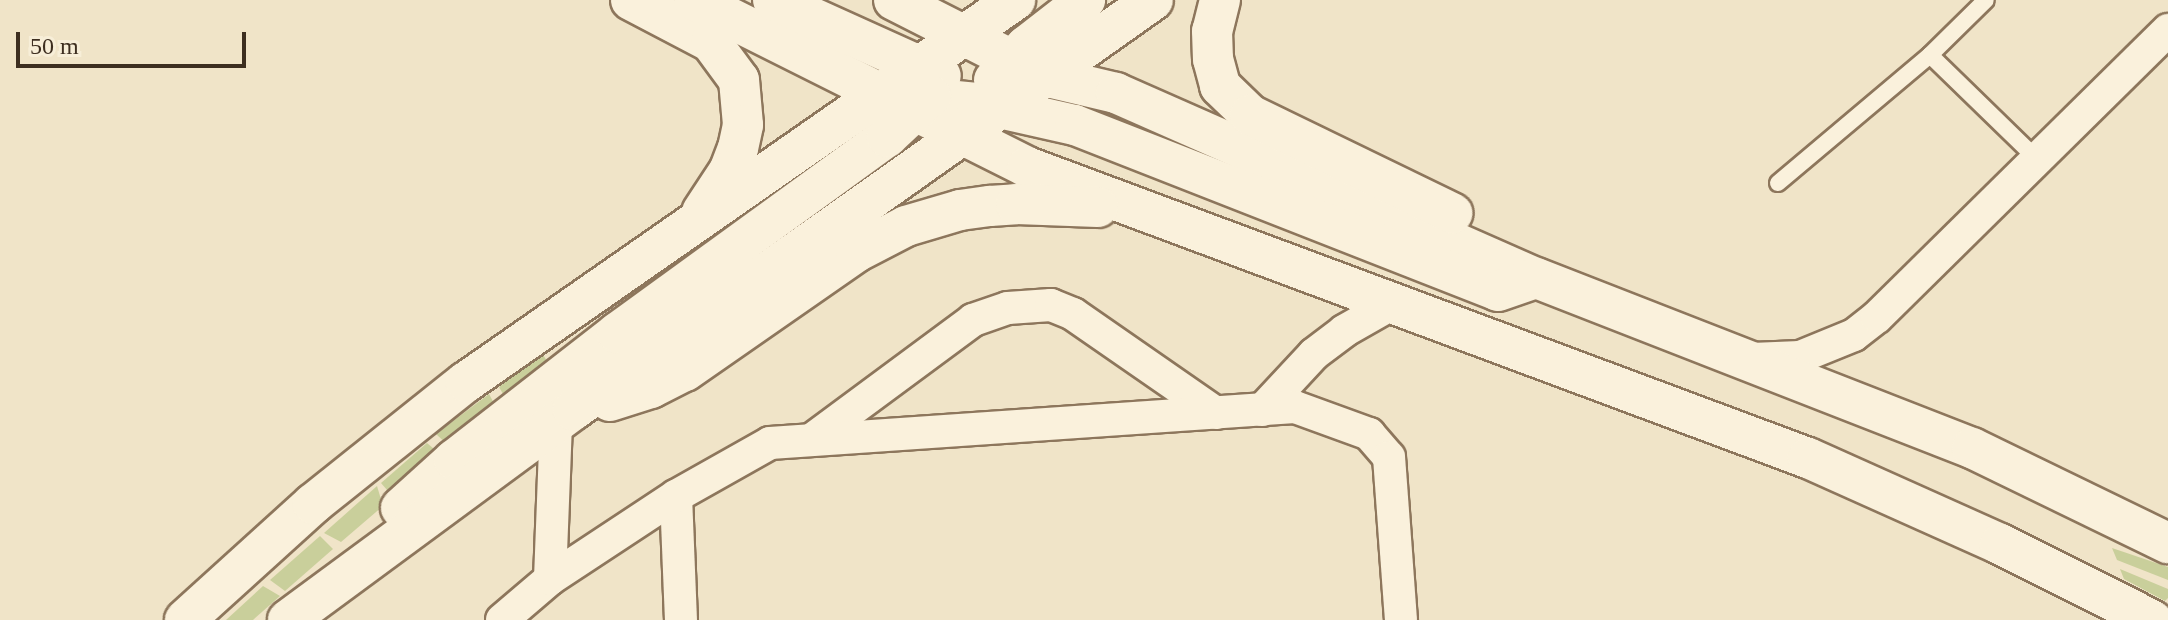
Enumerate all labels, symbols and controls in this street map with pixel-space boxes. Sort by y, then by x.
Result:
scale bar [20,16,250,66]
text: 50 m [30,33,79,59]

